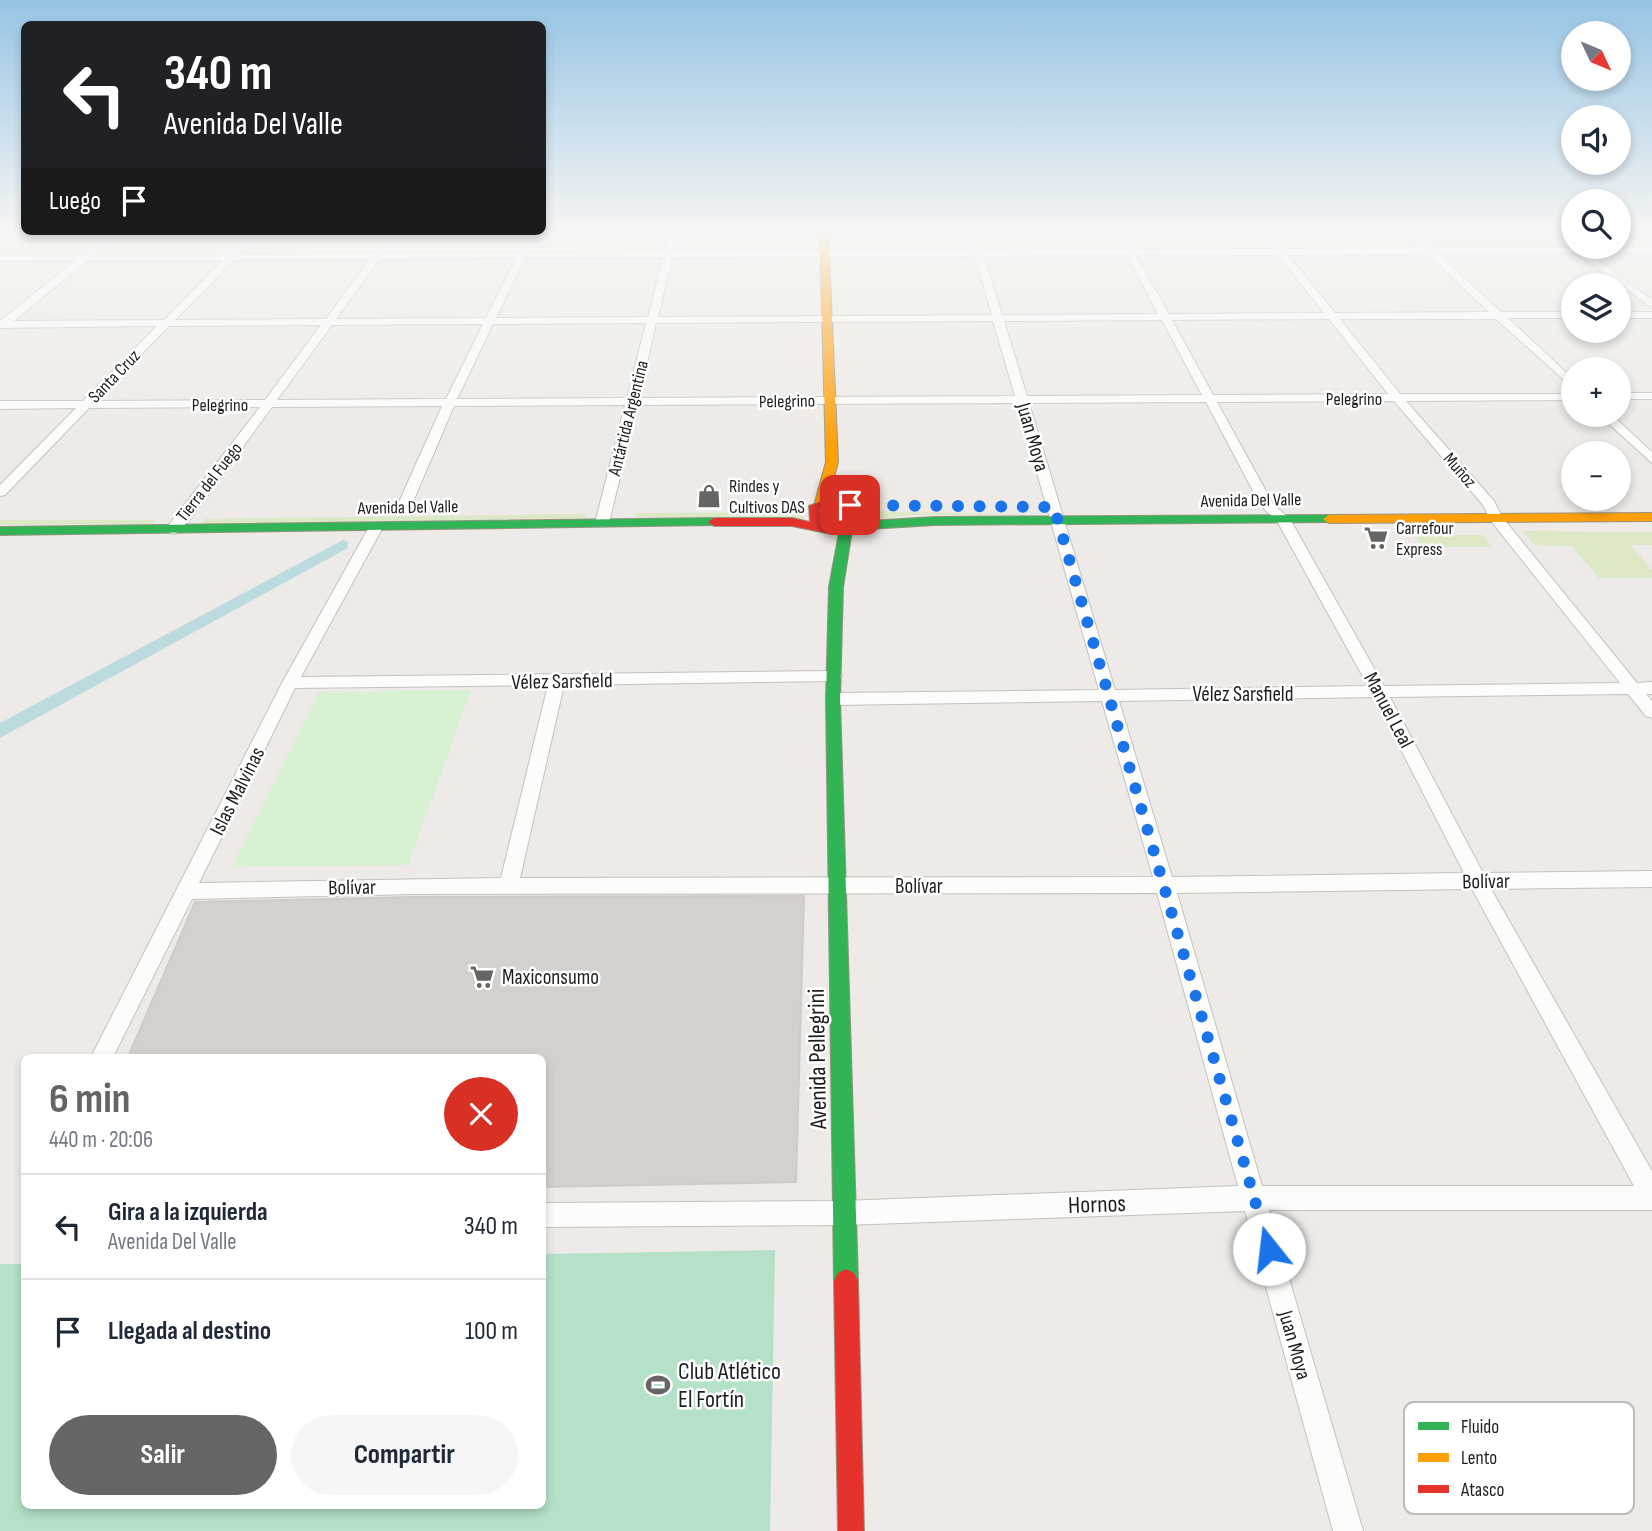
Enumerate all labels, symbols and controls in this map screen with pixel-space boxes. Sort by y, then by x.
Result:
north arrow [1561,21,1631,91]
map controls [1561,21,1631,511]
text: 340 m [164,45,272,104]
icon: left [49,49,140,140]
text: Avenida Del Valle [164,105,343,144]
button: sound [1561,105,1631,175]
icon: arrive [115,182,153,220]
text: Luego [49,186,101,217]
button: search [1561,189,1631,259]
button: layers [1561,273,1631,343]
street label: Santa Cruz [84,345,145,407]
button: + [1561,357,1631,427]
street label: Antártida Argentina [604,358,653,479]
street label: Pelegrino [1326,389,1382,410]
street label: Pelegrino [759,391,815,412]
street label: Pelegrino [192,395,248,416]
street label: Juan Moya [1011,399,1054,474]
street label: Tierra del Fuego [172,438,247,526]
button: − [1561,441,1631,511]
street label: Muñoz [1439,448,1481,493]
pin [820,475,880,535]
place label: Rindes y Cultivos DAS [729,476,805,518]
shop icon: Rindes y Cultivos DAS [695,482,723,510]
icon: arrive [831,486,869,524]
street label: Avenida Del Valle [1200,489,1301,512]
street label: Avenida Del Valle [357,496,458,519]
place label: Carrefour Express [1396,518,1454,560]
supermarket icon: Carrefour Express [1362,524,1390,552]
street label: Vélez Sarsfield [511,668,613,695]
street label: Manuel Leal [1358,668,1419,752]
street label: Vélez Sarsfield [1192,682,1294,707]
street label: Islas Malvinas [205,743,270,840]
street label: Bolívar [1462,869,1510,894]
street label: Bolívar [895,874,943,899]
street label: Bolívar [328,875,376,900]
supermarket icon: Maxiconsumo [468,963,496,991]
place label: Maxiconsumo [502,965,599,990]
street label: Avenida Pellegrini [802,988,833,1131]
text: 6 min [49,1074,130,1125]
button: close [444,1077,518,1151]
text: 440 m · 20:06 [49,1126,153,1154]
street label: Hornos [1068,1189,1126,1220]
text: Gira a la izquierda [108,1197,268,1228]
icon: left [49,1208,87,1246]
text: 340 m [464,1211,518,1242]
position arrow [1232,1212,1306,1286]
text: Avenida Del Valle [108,1228,237,1256]
street label: Juan Moya [1273,1307,1316,1382]
icon: arrive [49,1313,87,1351]
text: Llegada al destino [108,1316,271,1347]
text: 100 m [465,1316,518,1347]
place label: Club Atlético El Fortín [678,1357,781,1414]
sports icon: Club Atlético El Fortín [644,1371,672,1399]
legend [1404,1402,1634,1514]
button: Salir [49,1415,277,1495]
button: Compartir [291,1415,518,1495]
text: Fluido [1461,1416,1499,1439]
text: Lento [1461,1447,1497,1470]
text: Atasco [1460,1479,1504,1502]

